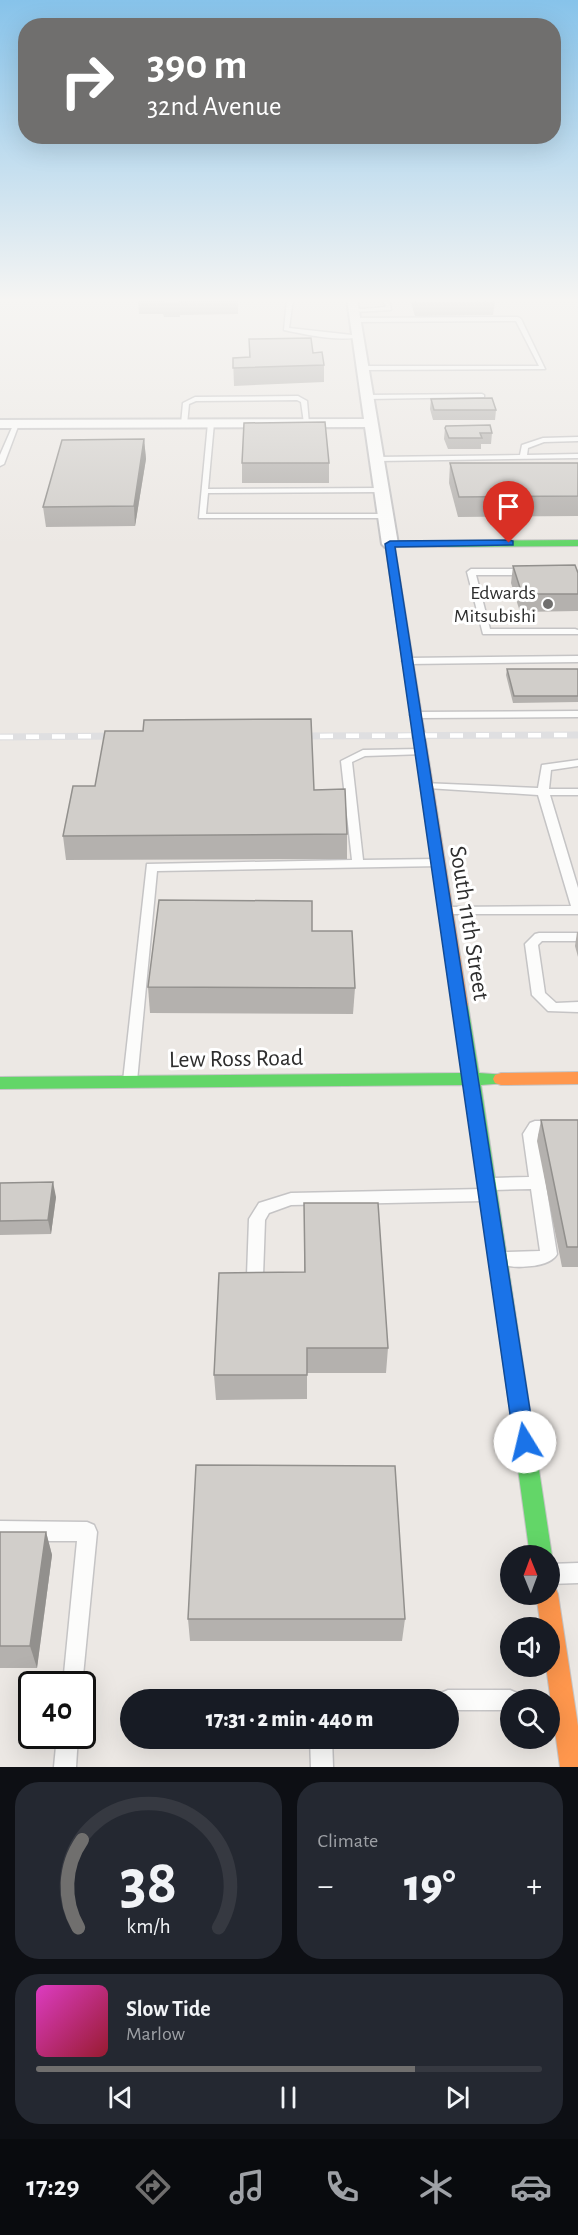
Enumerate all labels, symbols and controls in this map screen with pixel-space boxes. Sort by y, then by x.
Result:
icon: right [48,42,126,120]
text: 390 m [147,44,248,86]
text: 32nd Avenue [147,93,282,120]
pin [483,481,534,543]
icon: arrive [492,490,525,523]
place label: Edwards Mitsubishi [454,583,536,626]
marker: Edwards Mitsubishi [541,597,555,611]
street label: South 11th Street [445,844,493,1002]
street label: Lew Ross Road [169,1046,303,1072]
position arrow [493,1410,557,1474]
north arrow [500,1545,560,1605]
map controls [500,1545,560,1749]
button: sound [500,1617,560,1677]
speed limit sign: 40 [18,1671,96,1749]
button: search [500,1689,560,1749]
text: 17:31 · 2 min · 440 m [206,1708,373,1730]
text: Climate [318,1831,378,1851]
text: 38 [119,1852,177,1914]
text: 19° [404,1864,456,1909]
text: − [318,1870,333,1903]
text: + [526,1870,542,1903]
text: km/h [126,1916,170,1937]
text: Slow Tide [126,1998,211,2020]
text: Marlow [126,2024,185,2044]
icon: previous [104,2081,137,2114]
icon: pause [272,2081,305,2114]
icon: next [441,2081,474,2114]
icon: directions [132,2166,174,2208]
icon: music [226,2166,268,2208]
icon: phone [321,2166,363,2208]
icon: climate [415,2166,457,2208]
icon: car [510,2166,552,2208]
text: 17:29 [26,2173,80,2200]

